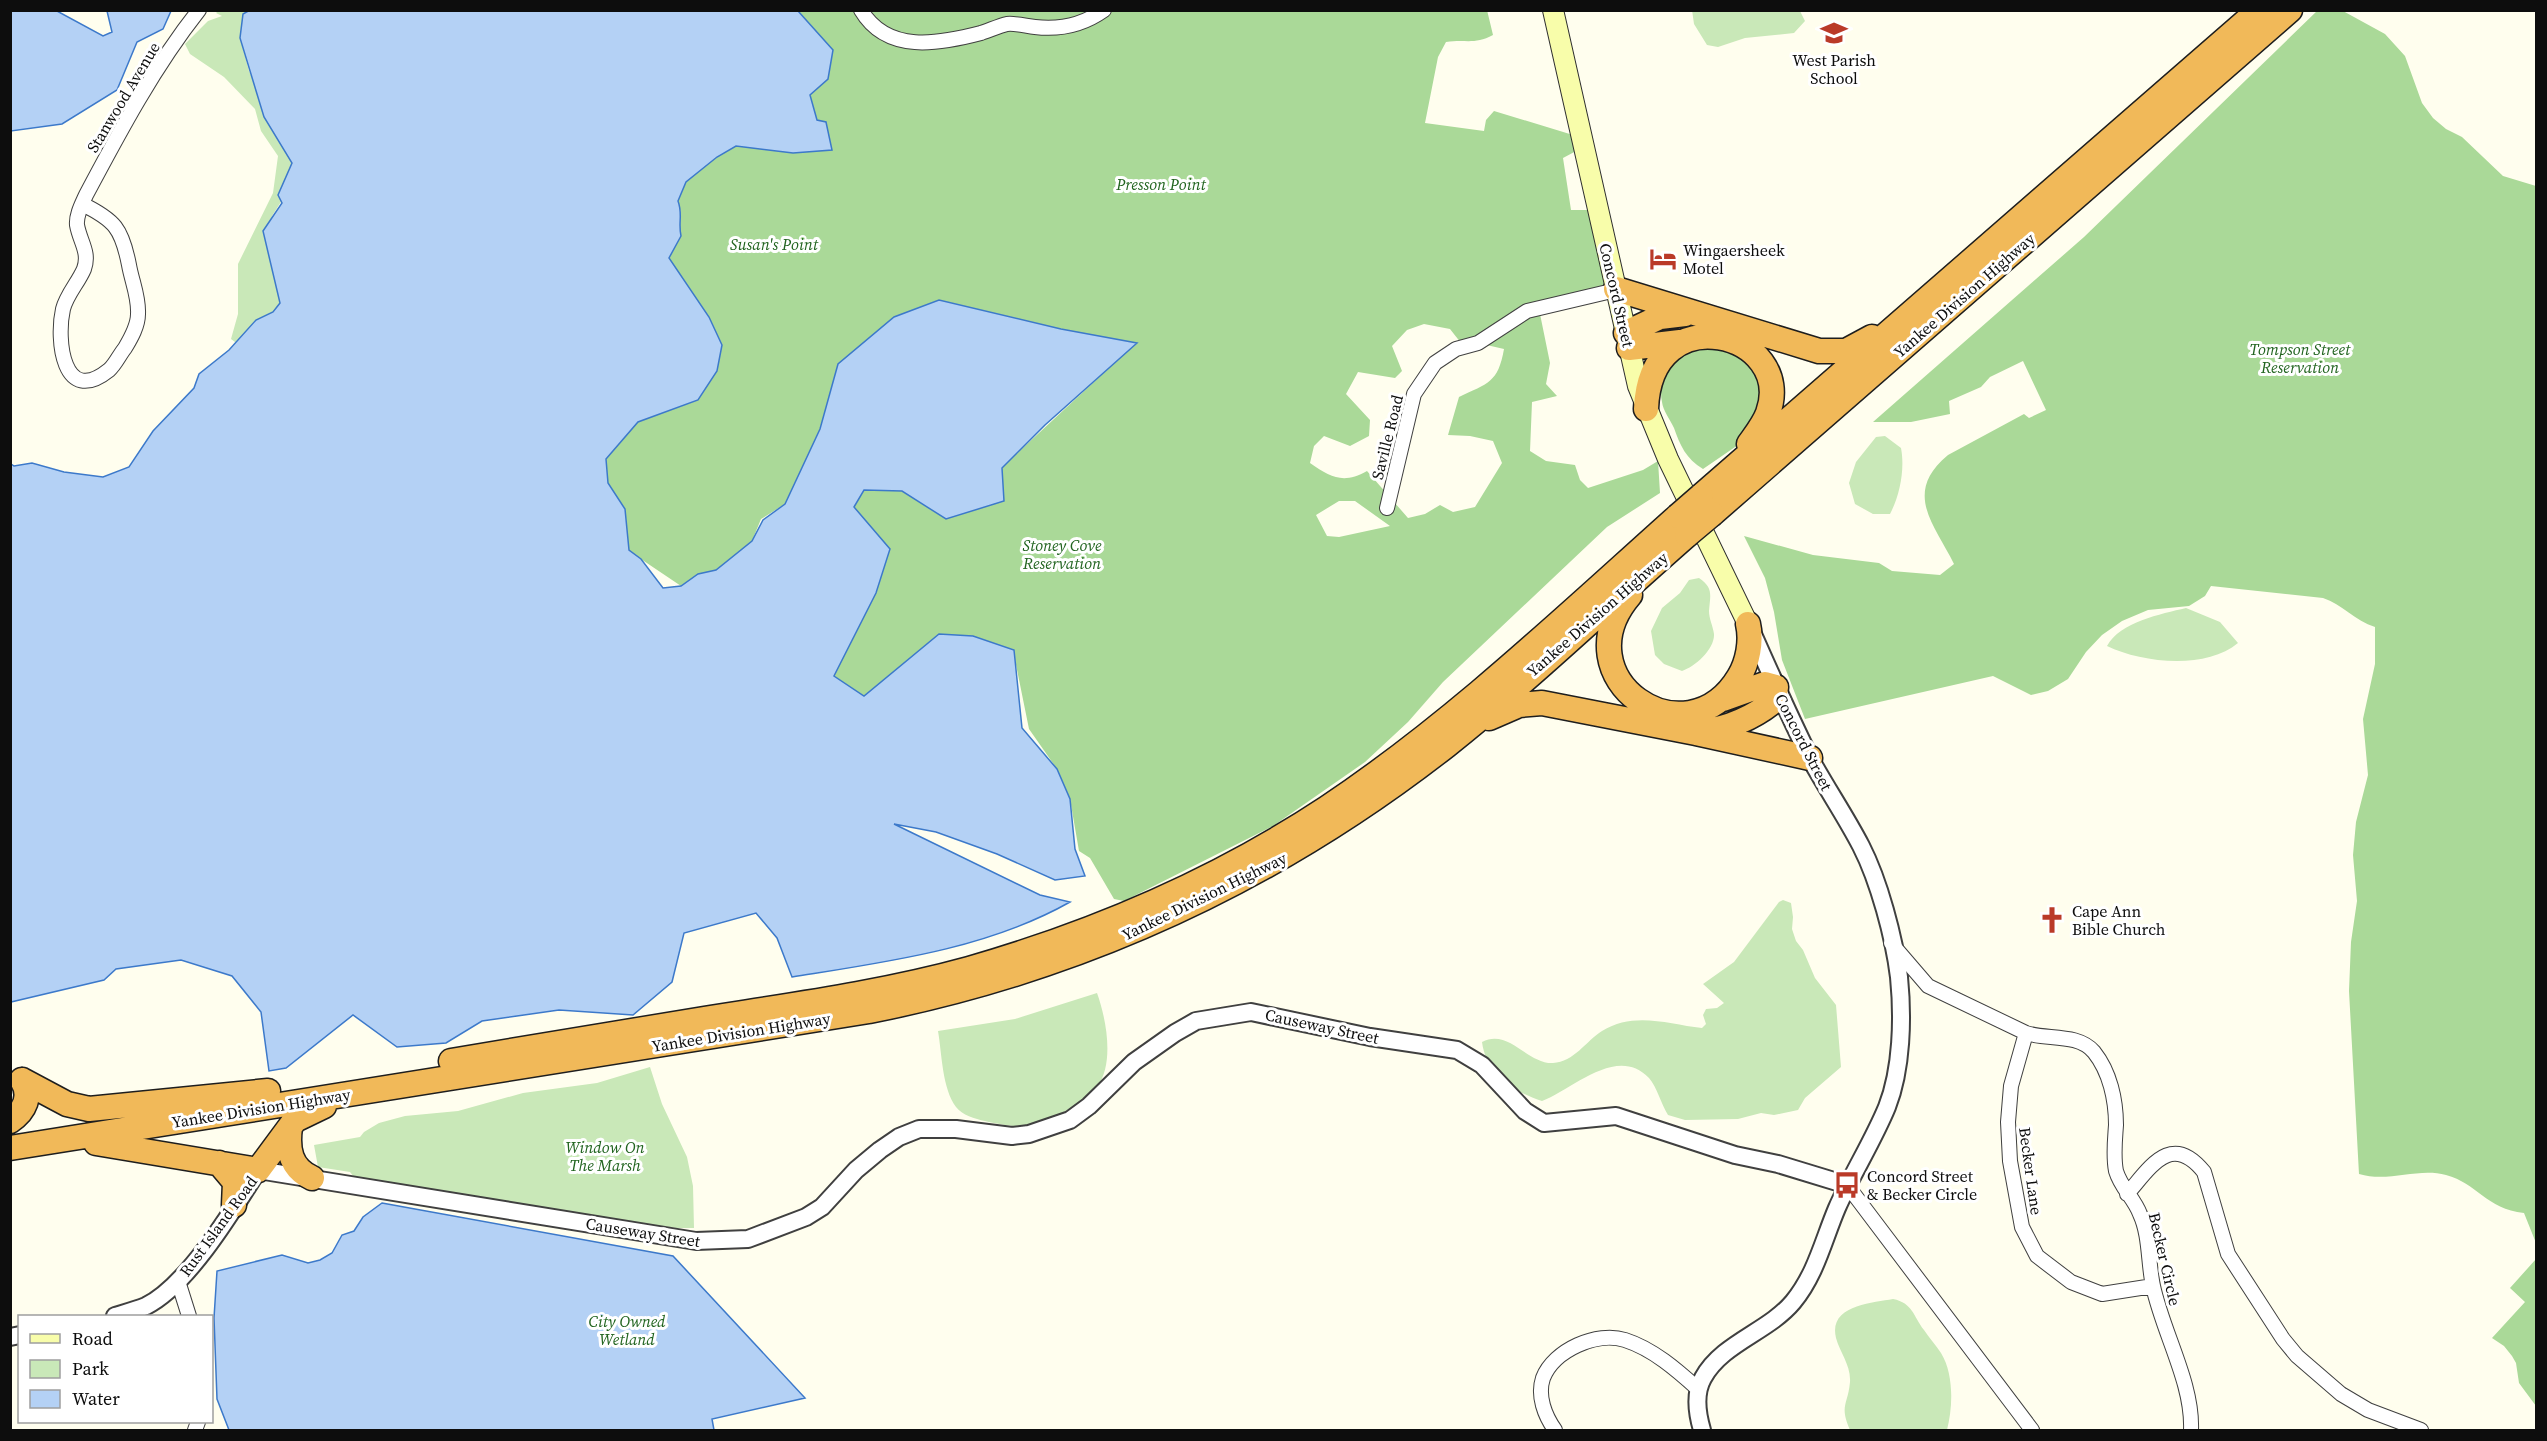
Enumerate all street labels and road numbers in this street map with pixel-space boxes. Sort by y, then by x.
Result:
street label: Stanwood Avenue [81,38,165,156]
street label: Yankee Division Highway [1889,227,2040,363]
street label: Concord Street [1594,241,1640,350]
street label: Saville Road [1366,392,1408,482]
street label: Yankee Division Highway [1522,546,1673,682]
street label: Concord Street [1770,690,1838,795]
street label: Yankee Division Highway [1118,846,1291,945]
street label: Causeway Street [1263,1003,1382,1049]
street label: Yankee Division Highway [650,1007,833,1057]
street label: Yankee Division Highway [170,1083,353,1133]
street label: Becker Lane [2014,1126,2048,1216]
street label: Rust Island Road [174,1171,262,1281]
street label: Becker Circle [2144,1210,2186,1308]
street label: Causeway Street [584,1212,703,1252]

